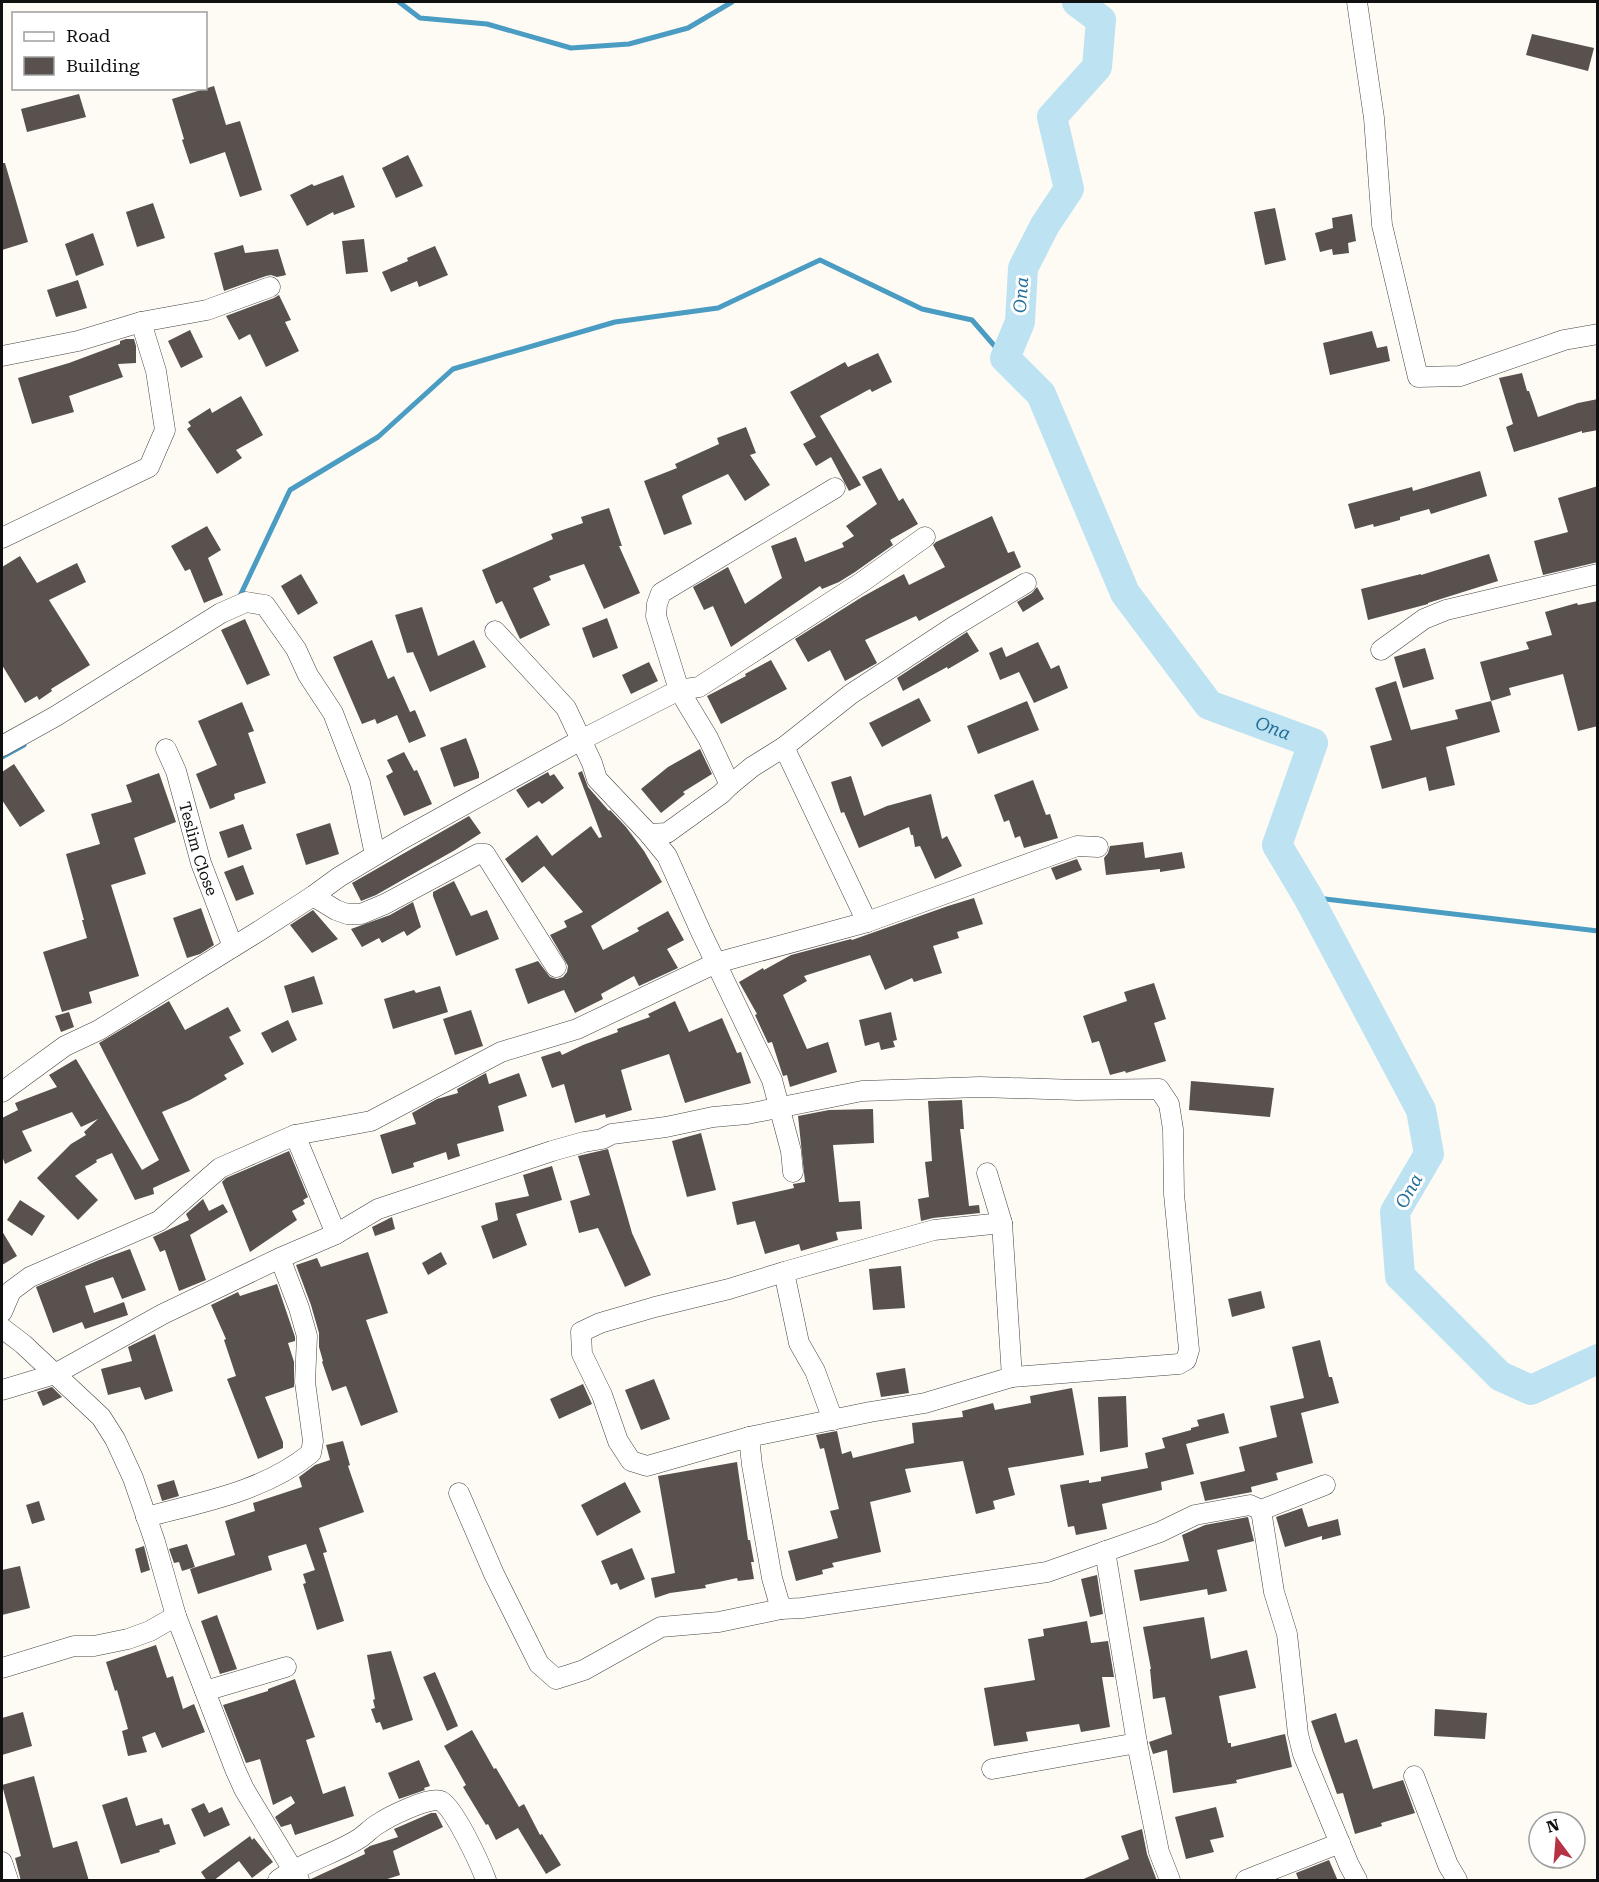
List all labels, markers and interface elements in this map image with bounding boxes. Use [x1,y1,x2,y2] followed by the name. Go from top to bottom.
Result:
[12,12,207,90] legend
[66,25,111,46] text: Road
[66,55,140,76] text: Building
[1009,276,1032,314] water label: Ona
[1253,712,1294,744] water label: Ona
[175,800,222,899] street label: Teslim Close
[1391,1170,1427,1212] water label: Ona
[1527,1810,1587,1870] north arrow
[1544,1815,1562,1837] text: N

